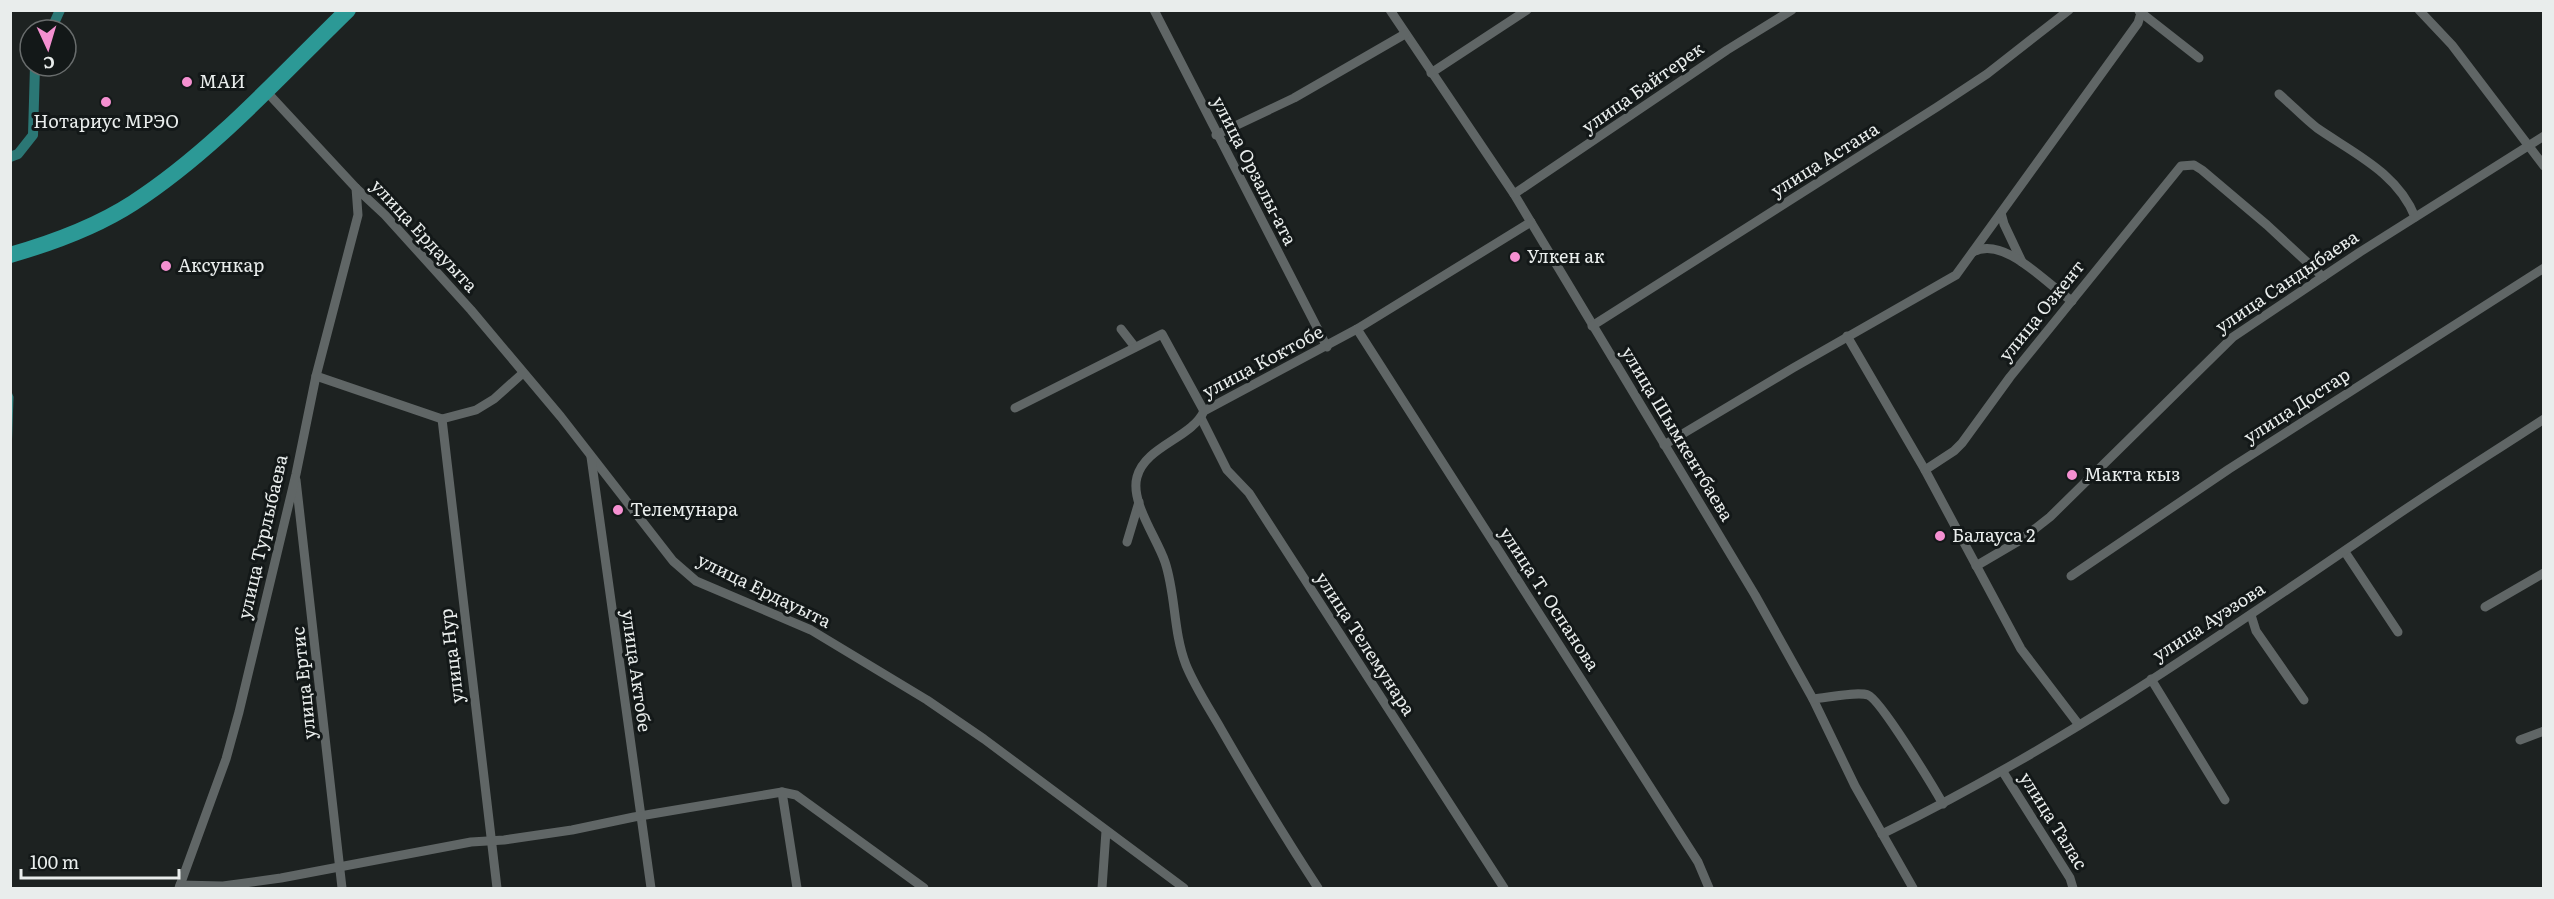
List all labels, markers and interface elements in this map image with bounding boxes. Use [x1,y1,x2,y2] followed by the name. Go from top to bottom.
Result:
[18,18,78,78] north arrow
[1576,34,1709,139] street label: улица Байтерек
[43,52,56,76] text: С
[199,67,245,94] place label: МАИ
[180,75,194,89] marker: МАИ
[1206,91,1305,250] street label: улица Орзалы-ата
[99,95,113,109] marker: Нотариус МРЭО
[33,107,179,134] place label: Нотариус МРЭО
[1765,115,1884,203] street label: улица Астана
[365,172,485,298] street label: улица Ердауыта
[2209,222,2364,339] street label: улица Сандыбаева
[1527,242,1605,269] place label: Улкен ак
[1508,250,1522,264] marker: Улкен ак
[178,251,264,278] place label: Аксункар
[1991,254,2090,367] street label: улица Озкент
[159,259,173,273] marker: Аксункар
[1197,317,1328,404] street label: улица Коктобе
[1615,341,1741,526] street label: улица Шымкентбаева
[2238,360,2355,449] street label: улица Достар
[229,451,294,622] street label: улица Турлыбаева
[2084,460,2180,487] place label: Макта кыз
[2065,468,2079,482] marker: Макта кыз
[630,495,738,522] place label: Телемунара
[611,503,625,517] marker: Телемунара
[1493,521,1607,676] street label: улица Т. Оспанова
[1952,521,2035,548] place label: Балауса 2
[1933,529,1947,543] marker: Балауса 2
[693,545,837,634] street label: улица Ердауыта
[1310,566,1423,721] street label: улица Телемунара
[2147,574,2270,667] street label: улица Ауэзова
[431,607,470,705] street label: улица Нур
[616,608,659,734] street label: улица Актобе
[283,625,322,741] street label: улица Ертис
[2014,766,2095,874] street label: улица Талас
[21,842,178,880] scale bar
[30,848,79,875] text: 100 m

